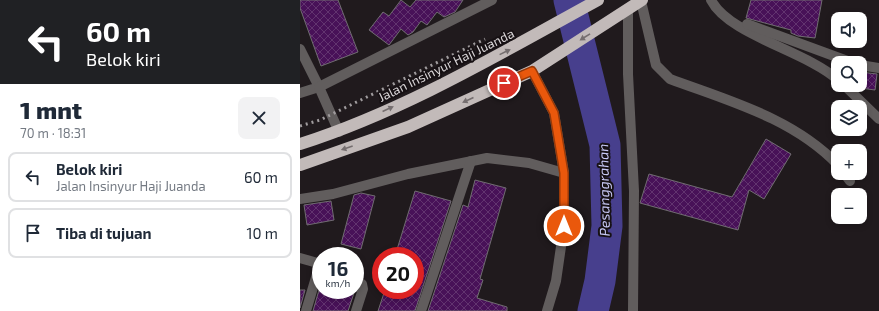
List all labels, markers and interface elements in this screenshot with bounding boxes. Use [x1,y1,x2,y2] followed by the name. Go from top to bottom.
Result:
[831,12,867,224] map controls
[831,12,867,48] button: sound
[86,14,151,48] text: 60 m
[20,16,72,68] icon: left
[375,25,517,105] street label: Jalan Insinyur Haji Juanda
[579,33,591,40] one-way arrow
[86,48,161,70] text: Belok kiri
[499,49,511,55] one-way arrow
[831,56,867,92] button: search
[487,66,521,100] pin
[493,72,515,94] icon: arrive
[20,95,82,124] text: 1 mnt
[238,97,280,139] button: close
[461,97,473,103] one-way arrow
[831,100,867,136] button: layers
[382,106,394,112] one-way arrow
[20,125,86,141] text: 70 m · 18:31
[594,144,613,237] water label: Pesanggrahan
[831,144,867,180] button: +
[341,145,353,151] one-way arrow
[56,160,122,178] text: Belok kiri
[22,166,44,188] icon: left
[244,168,278,186] text: 60 m
[56,178,206,194] text: Jalan Insinyur Haji Juanda
[831,188,867,224] button: −
[543,205,585,247] position arrow
[22,222,44,244] icon: arrive
[56,224,152,242] text: Tiba di tujuan
[246,224,278,242] text: 10 m
[372,247,424,299] speed limit sign: 20
[328,256,348,280] text: 16
[326,277,350,289] text: km/h

